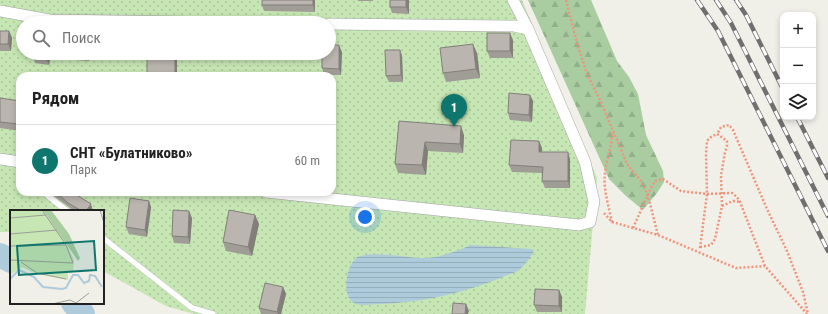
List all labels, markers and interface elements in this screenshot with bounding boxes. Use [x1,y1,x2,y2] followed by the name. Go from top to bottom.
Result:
[780,12,816,120] map controls
[780,12,816,48] button: +
[16,16,336,60] search box
[30,27,52,49] icon: search
[62,29,101,47] text: Поиск
[780,48,816,84] button: −
[780,84,816,120] button: layers
[32,88,79,108] text: Рядом
[441,94,467,127] pin: 1
[70,144,193,162] text: СНТ «Булатниково»
[42,153,48,168] text: 1
[294,153,320,168] text: 60 m
[70,162,97,177] text: Парк
[355,207,375,227] your location
[10,210,104,304] inset map

